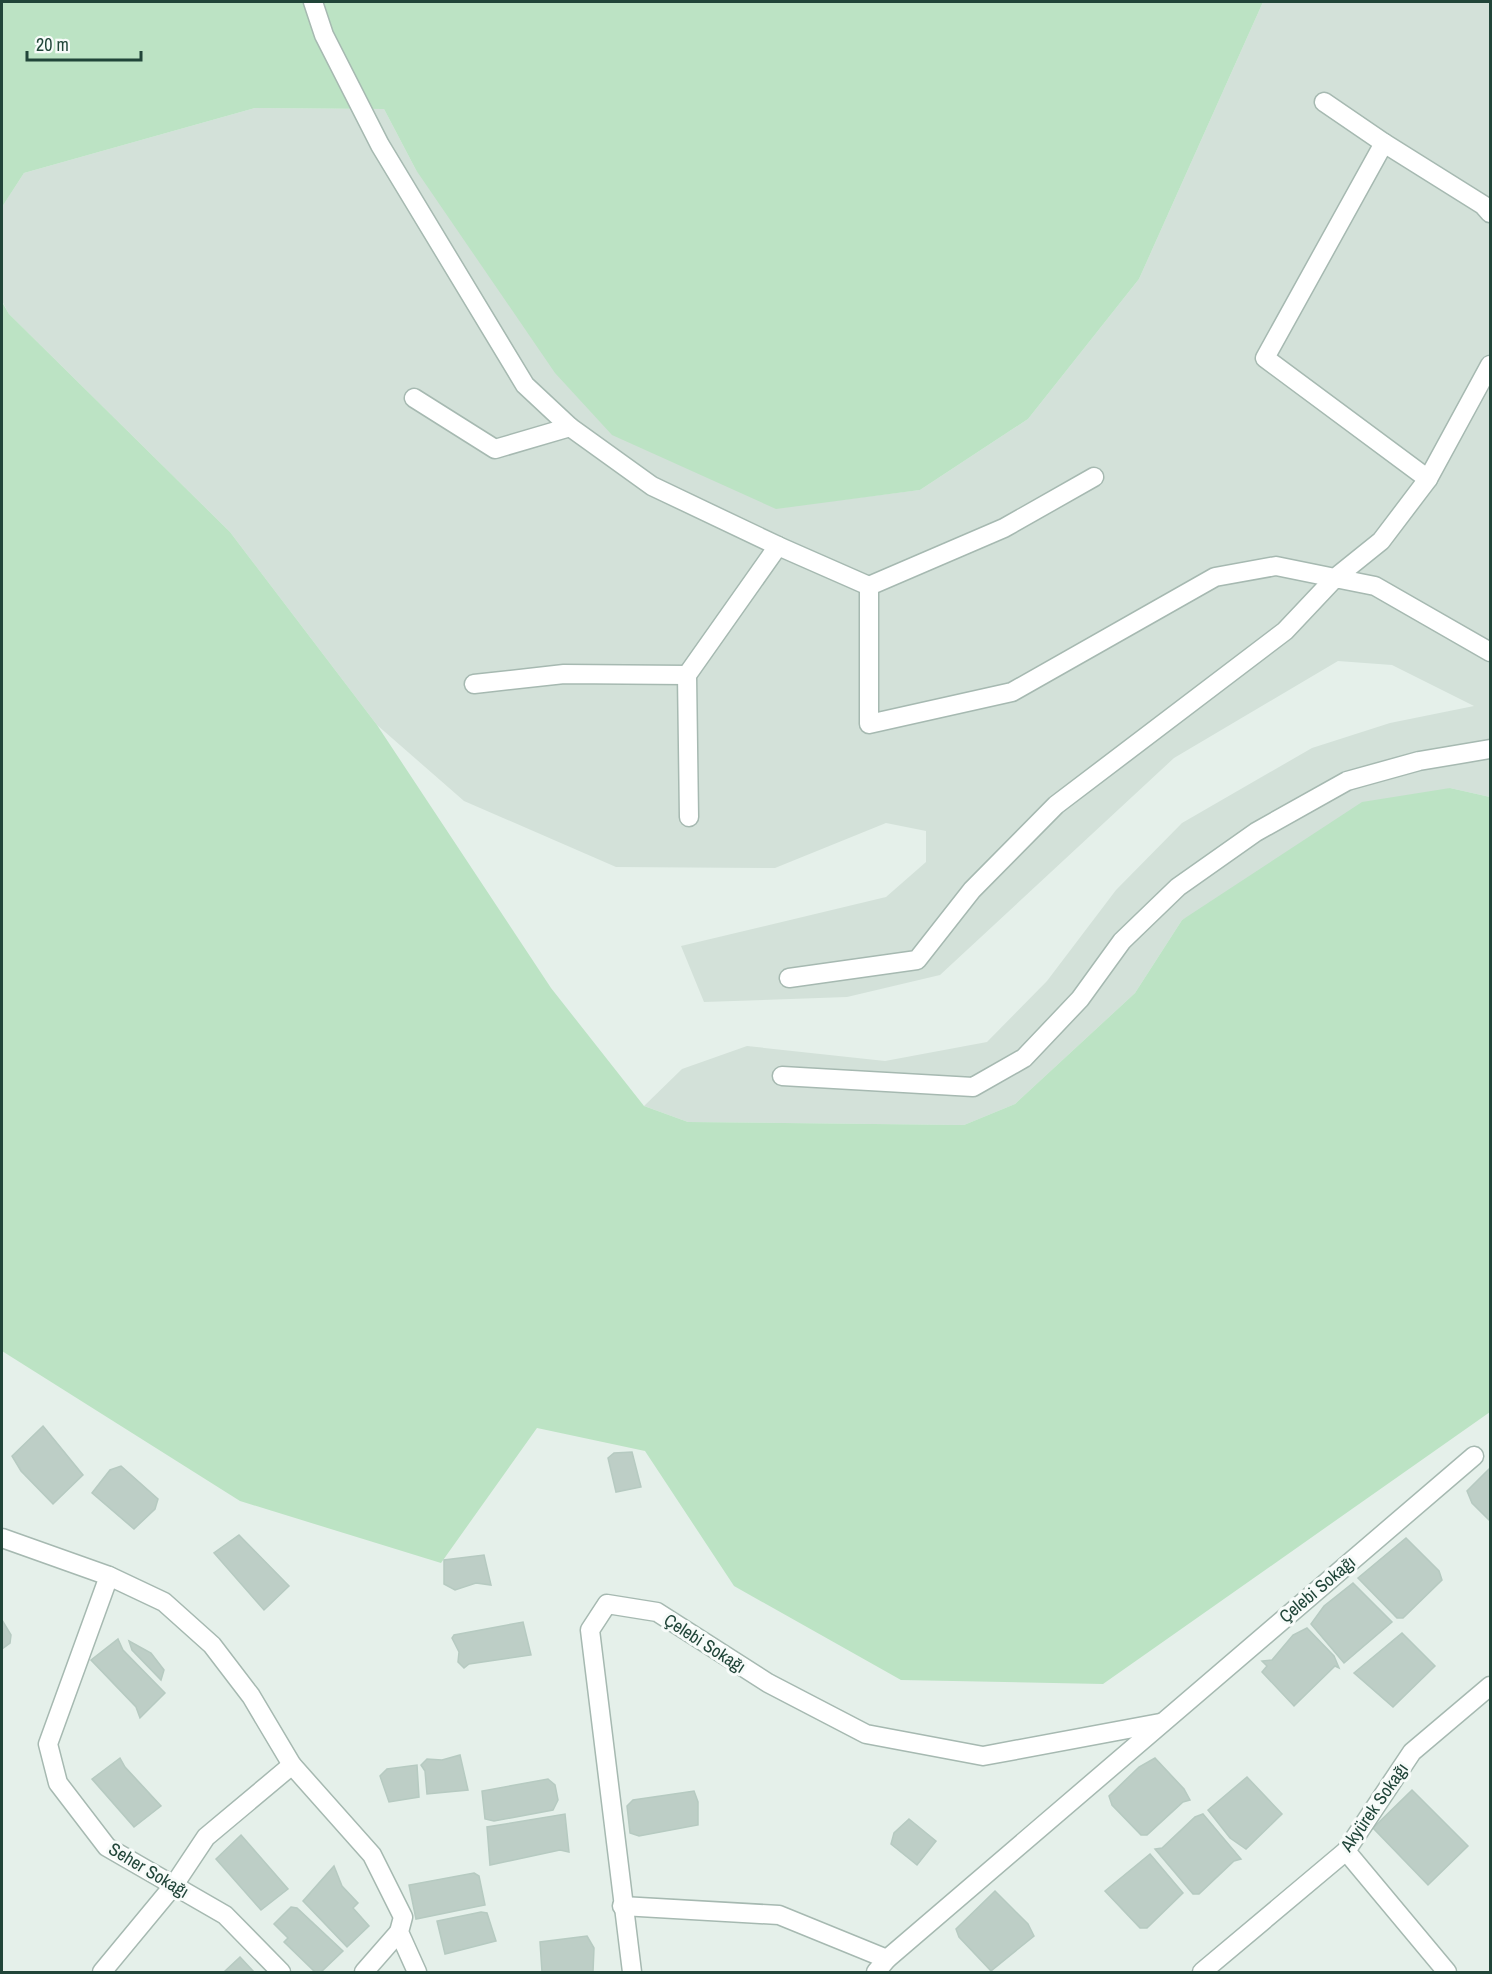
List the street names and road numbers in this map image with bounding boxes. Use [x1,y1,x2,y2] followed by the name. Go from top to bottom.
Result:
[1273,1550,1361,1628] street label: Çelebi Sokağı
[659,1607,751,1679] street label: Çelebi Sokağı
[1334,1757,1414,1857] street label: Akyürek Sokağı
[104,1836,194,1904] street label: Seher Sokağı

